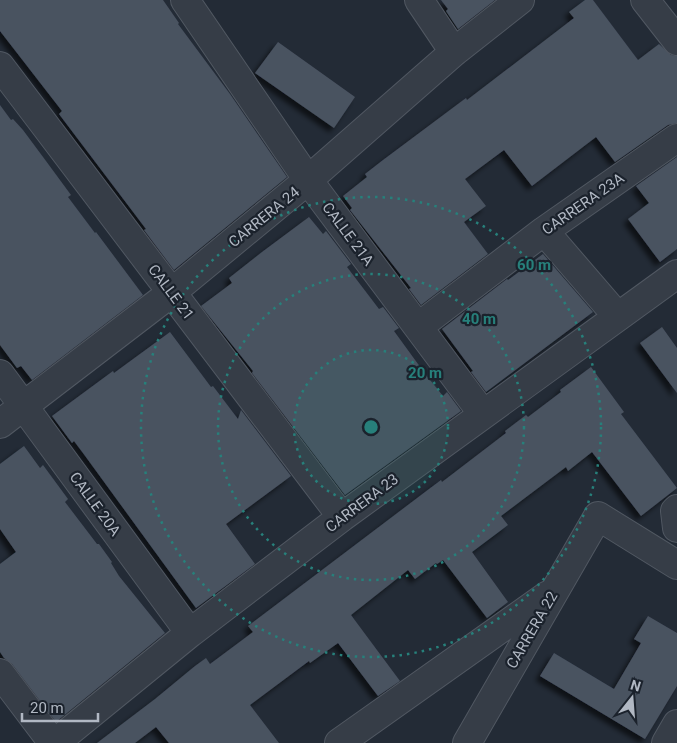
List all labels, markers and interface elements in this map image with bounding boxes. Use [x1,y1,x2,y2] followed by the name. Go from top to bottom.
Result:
[539,169,628,239] street label: CARRERA 23A
[225,183,304,251] street label: CARRERA 24
[318,199,378,269] street label: CALLE 21A
[517,256,551,274] text: 60 m
[144,261,198,323] street label: CALLE 21
[462,310,496,328] text: 40 m
[408,364,442,382] text: 20 m
[362,418,380,436] centre of rings
[66,469,124,540] street label: CALLE 20A
[322,470,402,536] street label: CARRERA 23
[503,588,561,672] street label: CARRERA 22
[607,673,657,723] north arrow
[629,676,643,695] text: N
[22,690,99,722] scale bar
[30,699,64,717] text: 20 m

